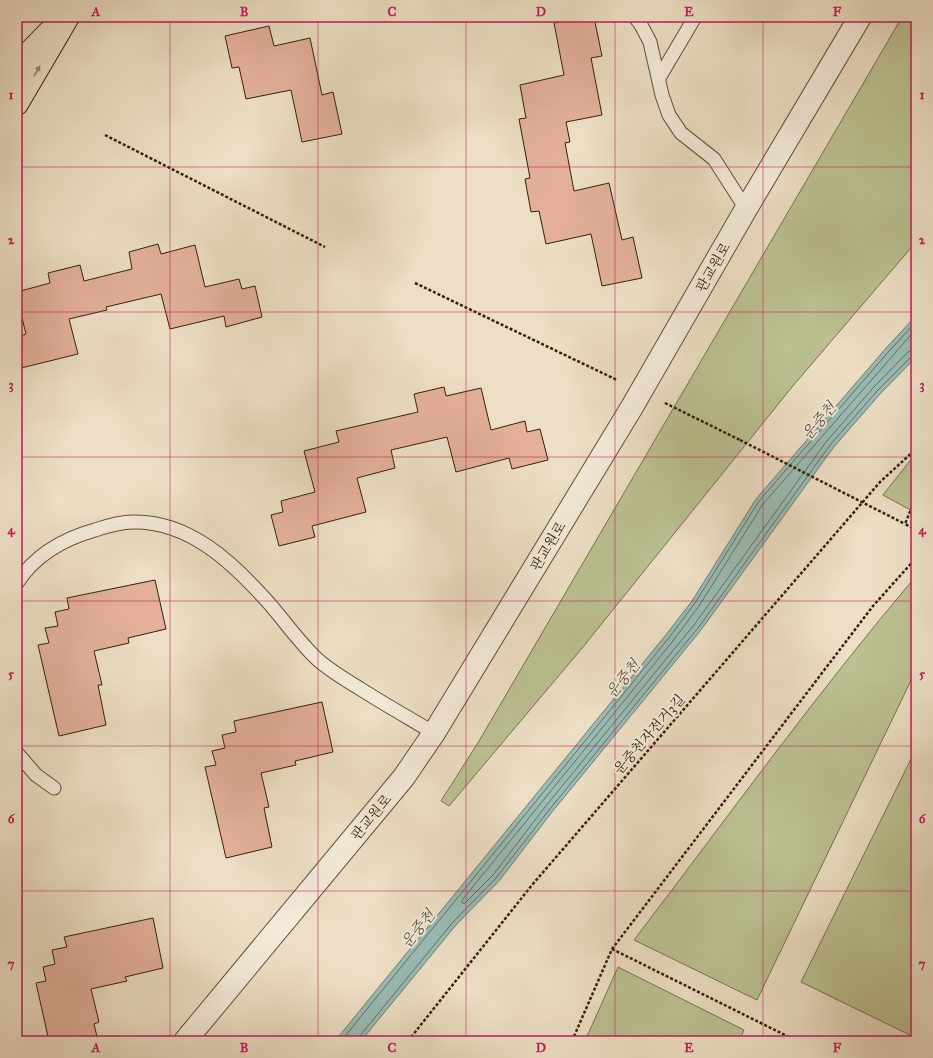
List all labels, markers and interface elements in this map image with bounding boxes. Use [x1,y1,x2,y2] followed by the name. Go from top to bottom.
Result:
[91,4,101,20] text: A
[240,4,249,20] text: B
[388,4,397,20] text: C
[536,4,546,20] text: D
[684,4,694,20] text: E
[833,4,842,20] text: F
[33,65,40,76] one-way arrow
[8,87,14,103] text: 1
[919,87,925,103] text: 1
[8,232,15,248] text: 2
[919,232,926,248] text: 2
[693,239,735,295] street label: 판교원로
[8,377,14,393] text: 3
[919,377,925,393] text: 3
[798,397,841,443] water label: 운중천
[527,518,570,574] street label: 판교원로
[7,522,15,538] text: 4
[918,522,926,538] text: 4
[602,655,645,702] water label: 운중천
[8,666,15,682] text: 5
[919,666,926,682] text: 5
[610,691,689,778] street label: 운중천자전거3길
[347,791,396,844] street label: 판교원로
[8,811,16,827] text: 6
[919,811,927,827] text: 6
[397,905,440,952] water label: 운중천
[8,956,15,972] text: 7
[919,956,926,972] text: 7
[91,1040,101,1056] text: A
[240,1040,249,1056] text: B
[388,1040,397,1056] text: C
[536,1040,546,1056] text: D
[684,1040,694,1056] text: E
[833,1040,842,1056] text: F

